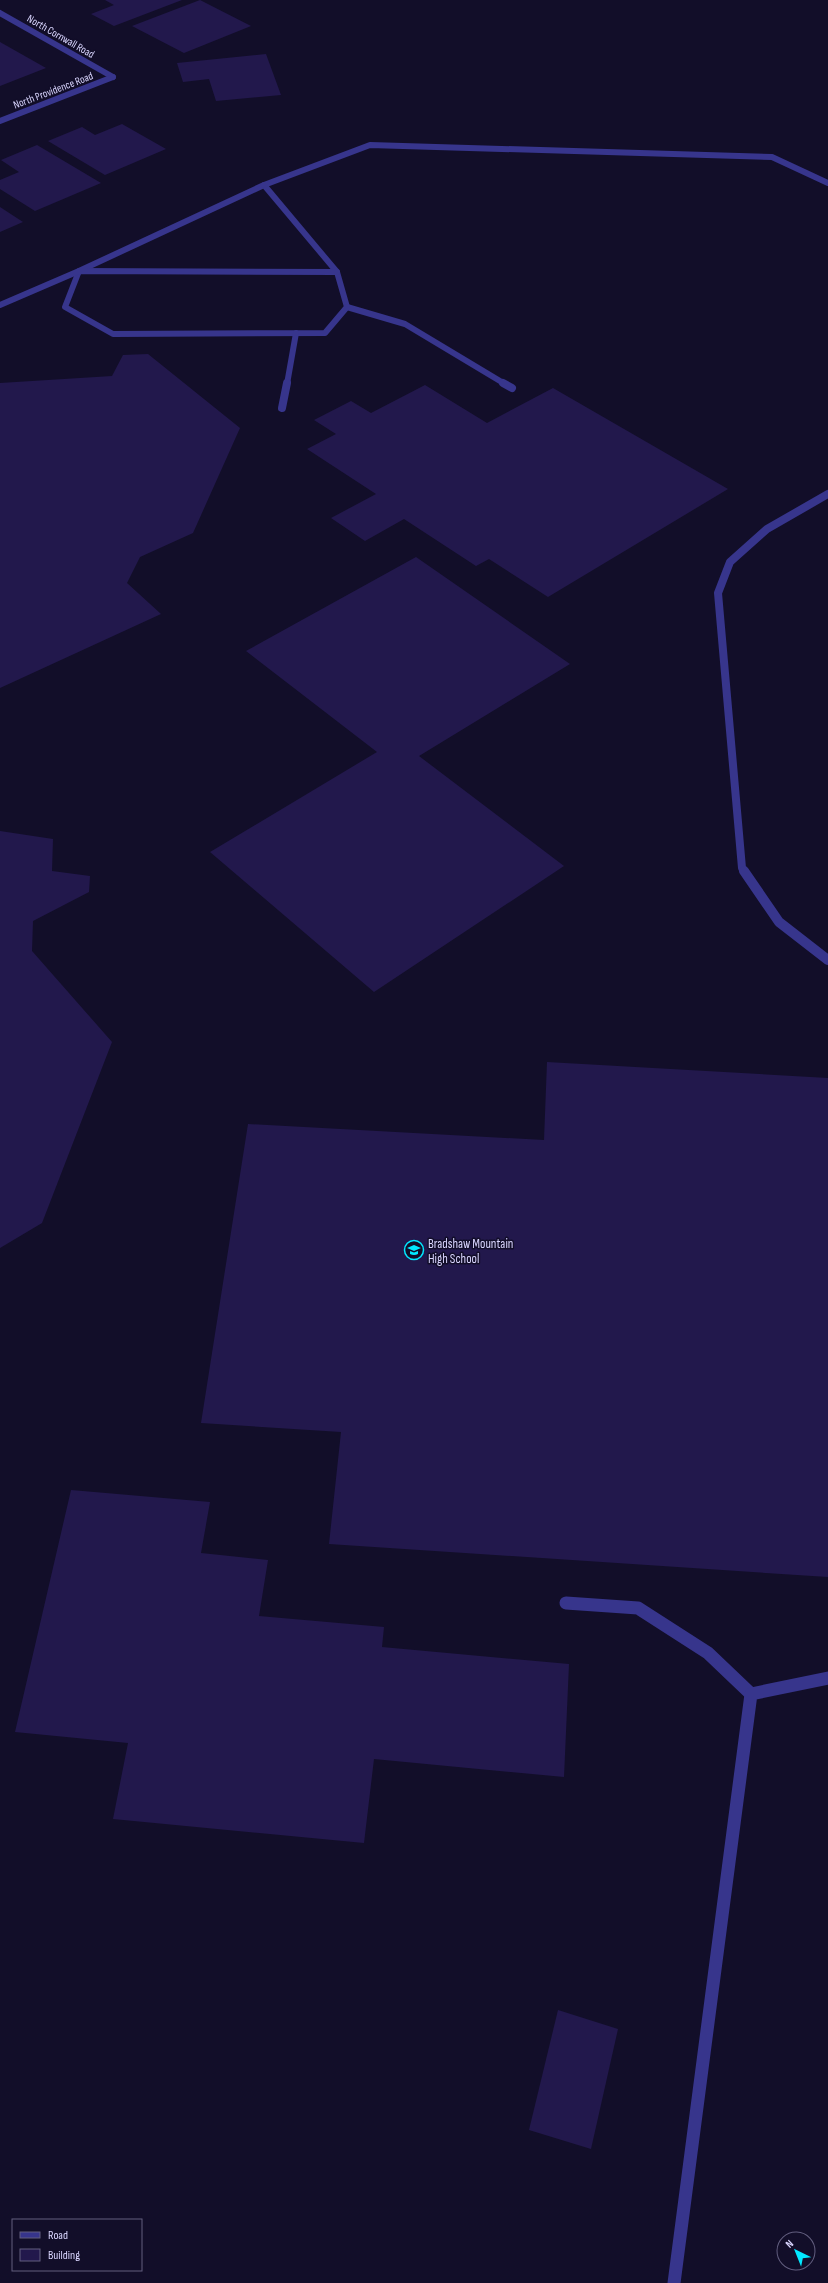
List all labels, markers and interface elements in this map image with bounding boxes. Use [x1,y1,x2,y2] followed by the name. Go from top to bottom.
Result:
[25,12,97,61] street label: North Cornwall Road
[12,69,95,112] street label: North Providence Road
[428,1236,513,1267] place label: Bradshaw Mountain High School
[403,1239,425,1261] school or university icon: Bradshaw Mountain High School
[12,2219,142,2271] legend
[48,2228,68,2243] text: Road
[776,2231,816,2271] north arrow
[783,2237,796,2251] text: N
[48,2248,80,2263] text: Building

